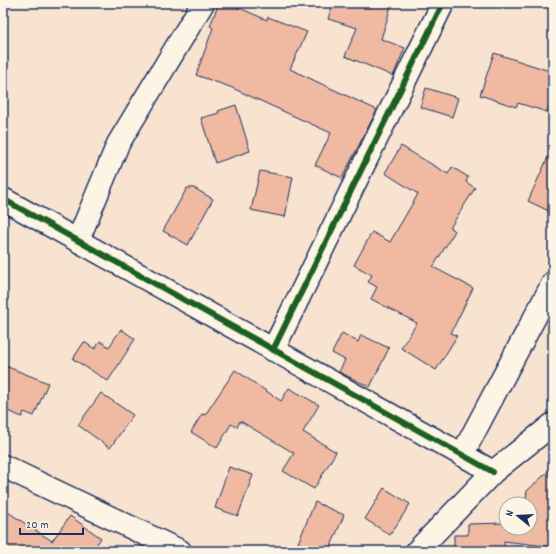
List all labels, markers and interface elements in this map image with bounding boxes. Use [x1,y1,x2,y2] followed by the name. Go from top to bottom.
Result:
[498,496,538,536] north arrow
[502,508,519,519] text: N
[20,510,83,536] scale bar
[26,517,49,534] text: 20 m

